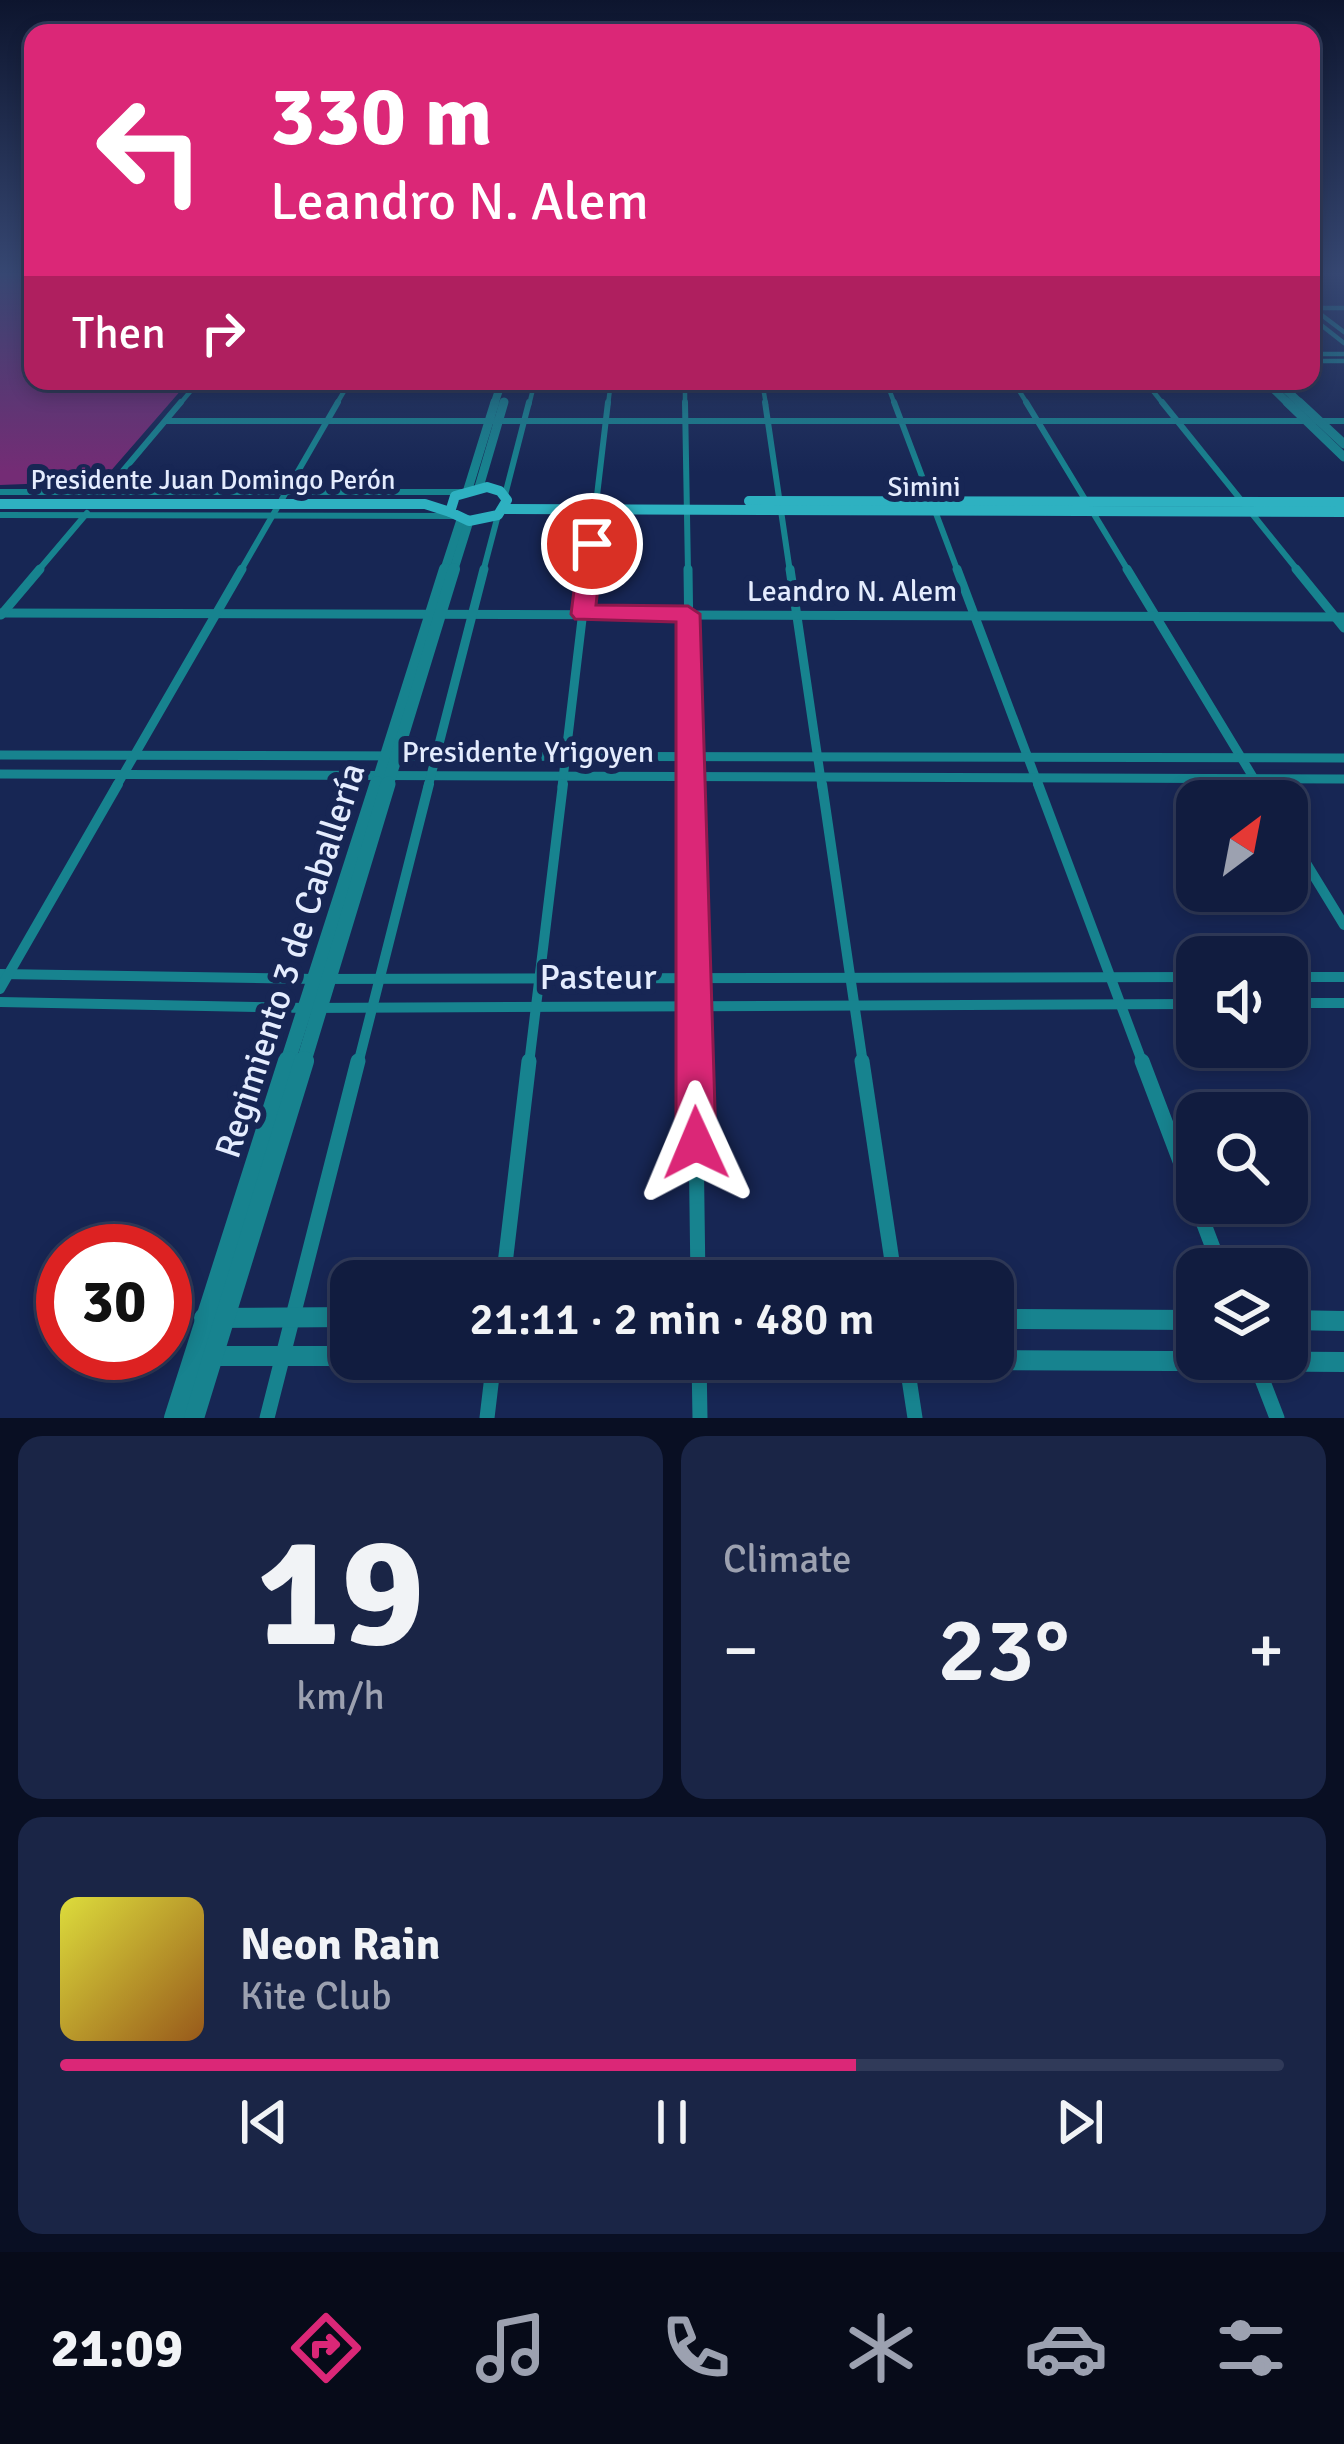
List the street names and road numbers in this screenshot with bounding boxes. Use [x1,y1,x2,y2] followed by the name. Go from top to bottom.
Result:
[30,464,396,497] street label: Presidente Juan Domingo Perón
[887,471,961,504] street label: Simini
[747,573,957,610] street label: Leandro N. Alem
[402,734,654,771] street label: Presidente Yrigoyen
[205,757,376,1164] street label: Regimiento 3 de Caballería
[540,955,657,1000] street label: Pasteur

